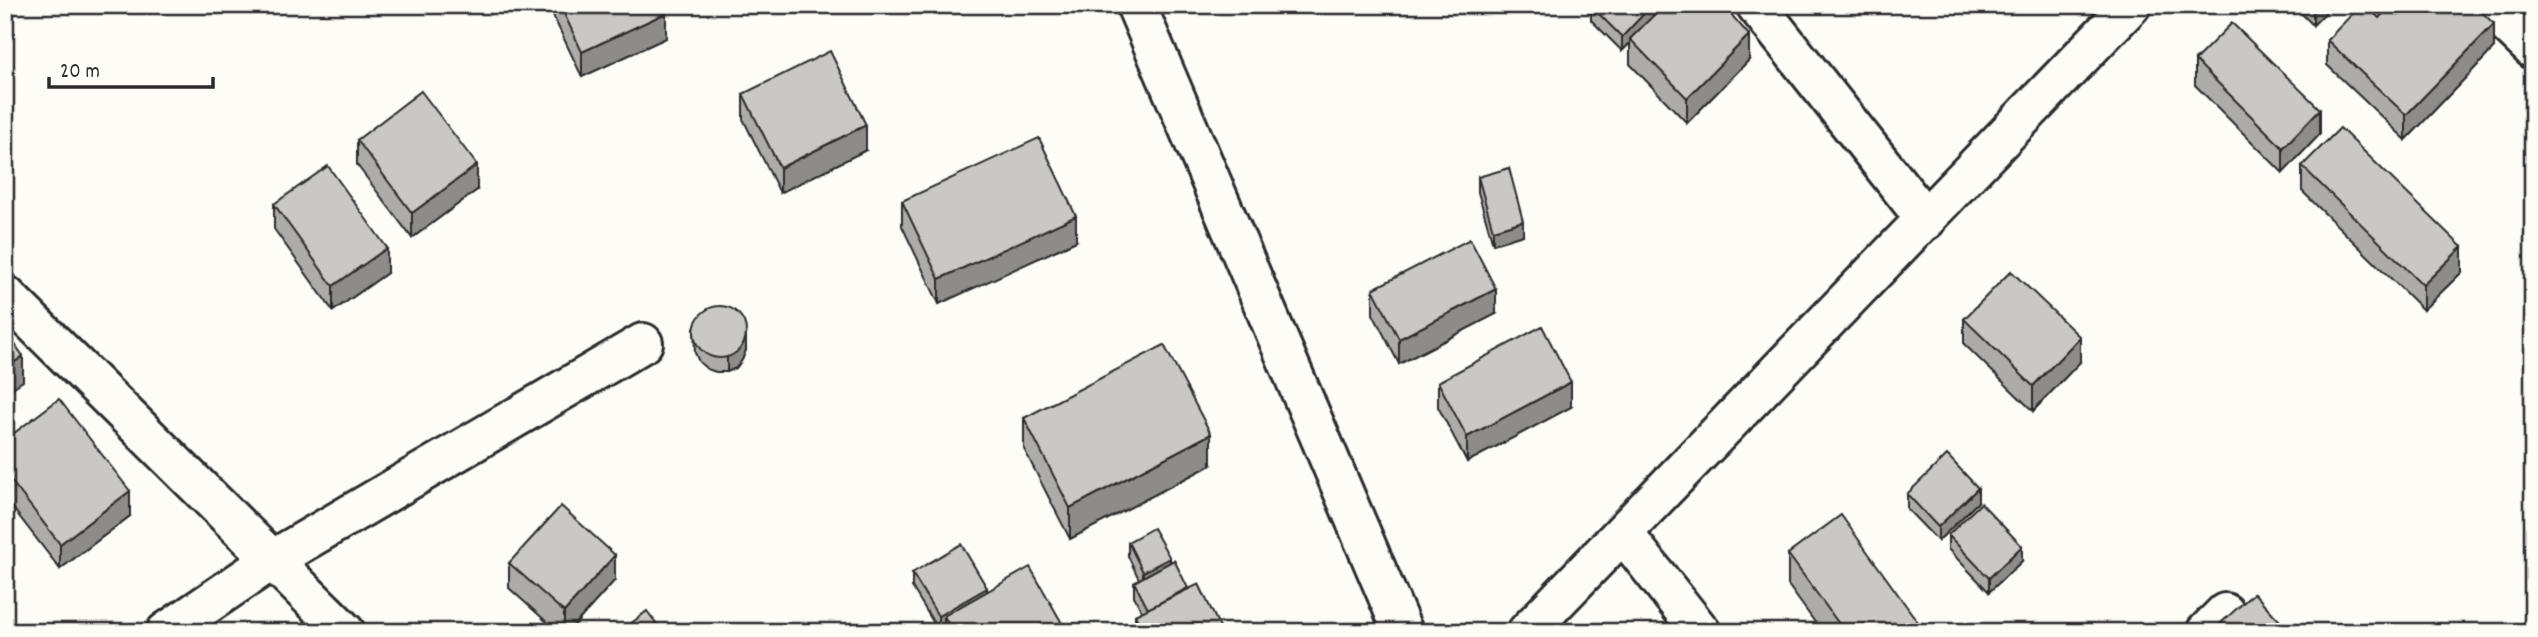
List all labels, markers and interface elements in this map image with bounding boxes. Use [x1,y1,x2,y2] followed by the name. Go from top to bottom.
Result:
[49,46,214,90] scale bar
[60,58,100,88] text: 20 m

